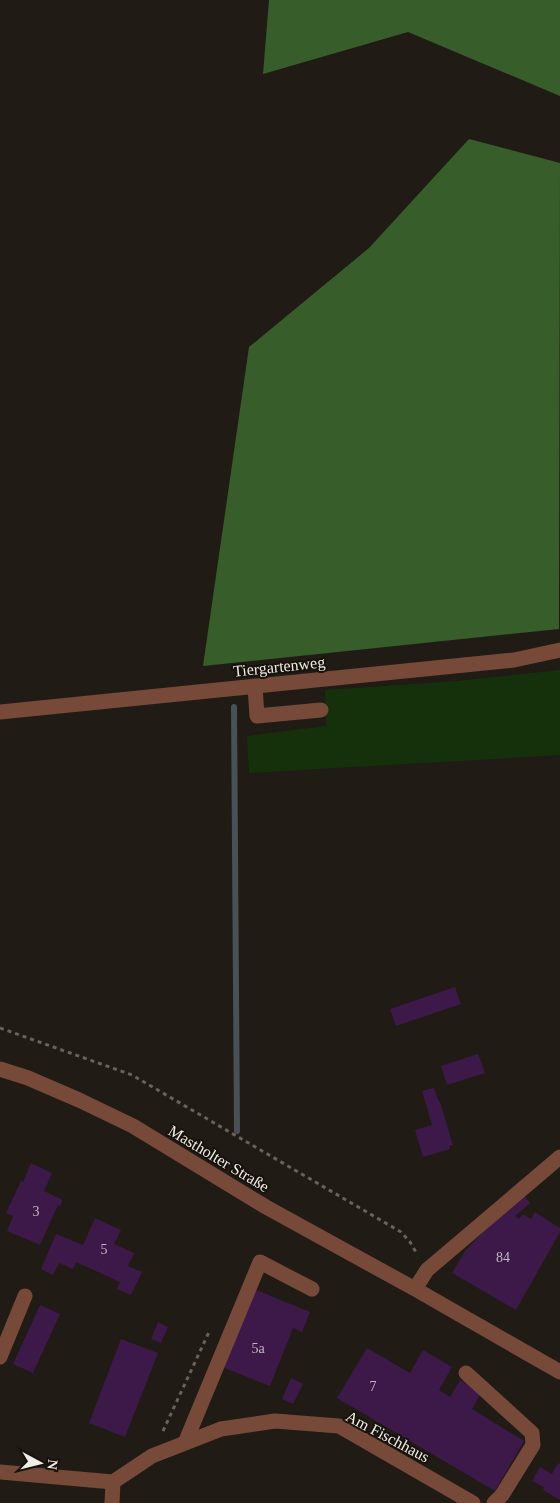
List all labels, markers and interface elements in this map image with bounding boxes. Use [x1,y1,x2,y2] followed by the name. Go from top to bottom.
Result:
[232,653,326,681] street label: Tiergartenweg
[165,1122,272,1195] street label: Mastholter Straße
[33,1204,40,1219] house number: 3
[101,1242,108,1257] house number: 5
[496,1250,510,1265] house number: 84
[251,1341,265,1356] house number: 5a
[370,1379,377,1394] house number: 7
[343,1407,432,1466] street label: Am Fischhaus
[15,1438,65,1488] north arrow
[44,1459,60,1470] text: N

